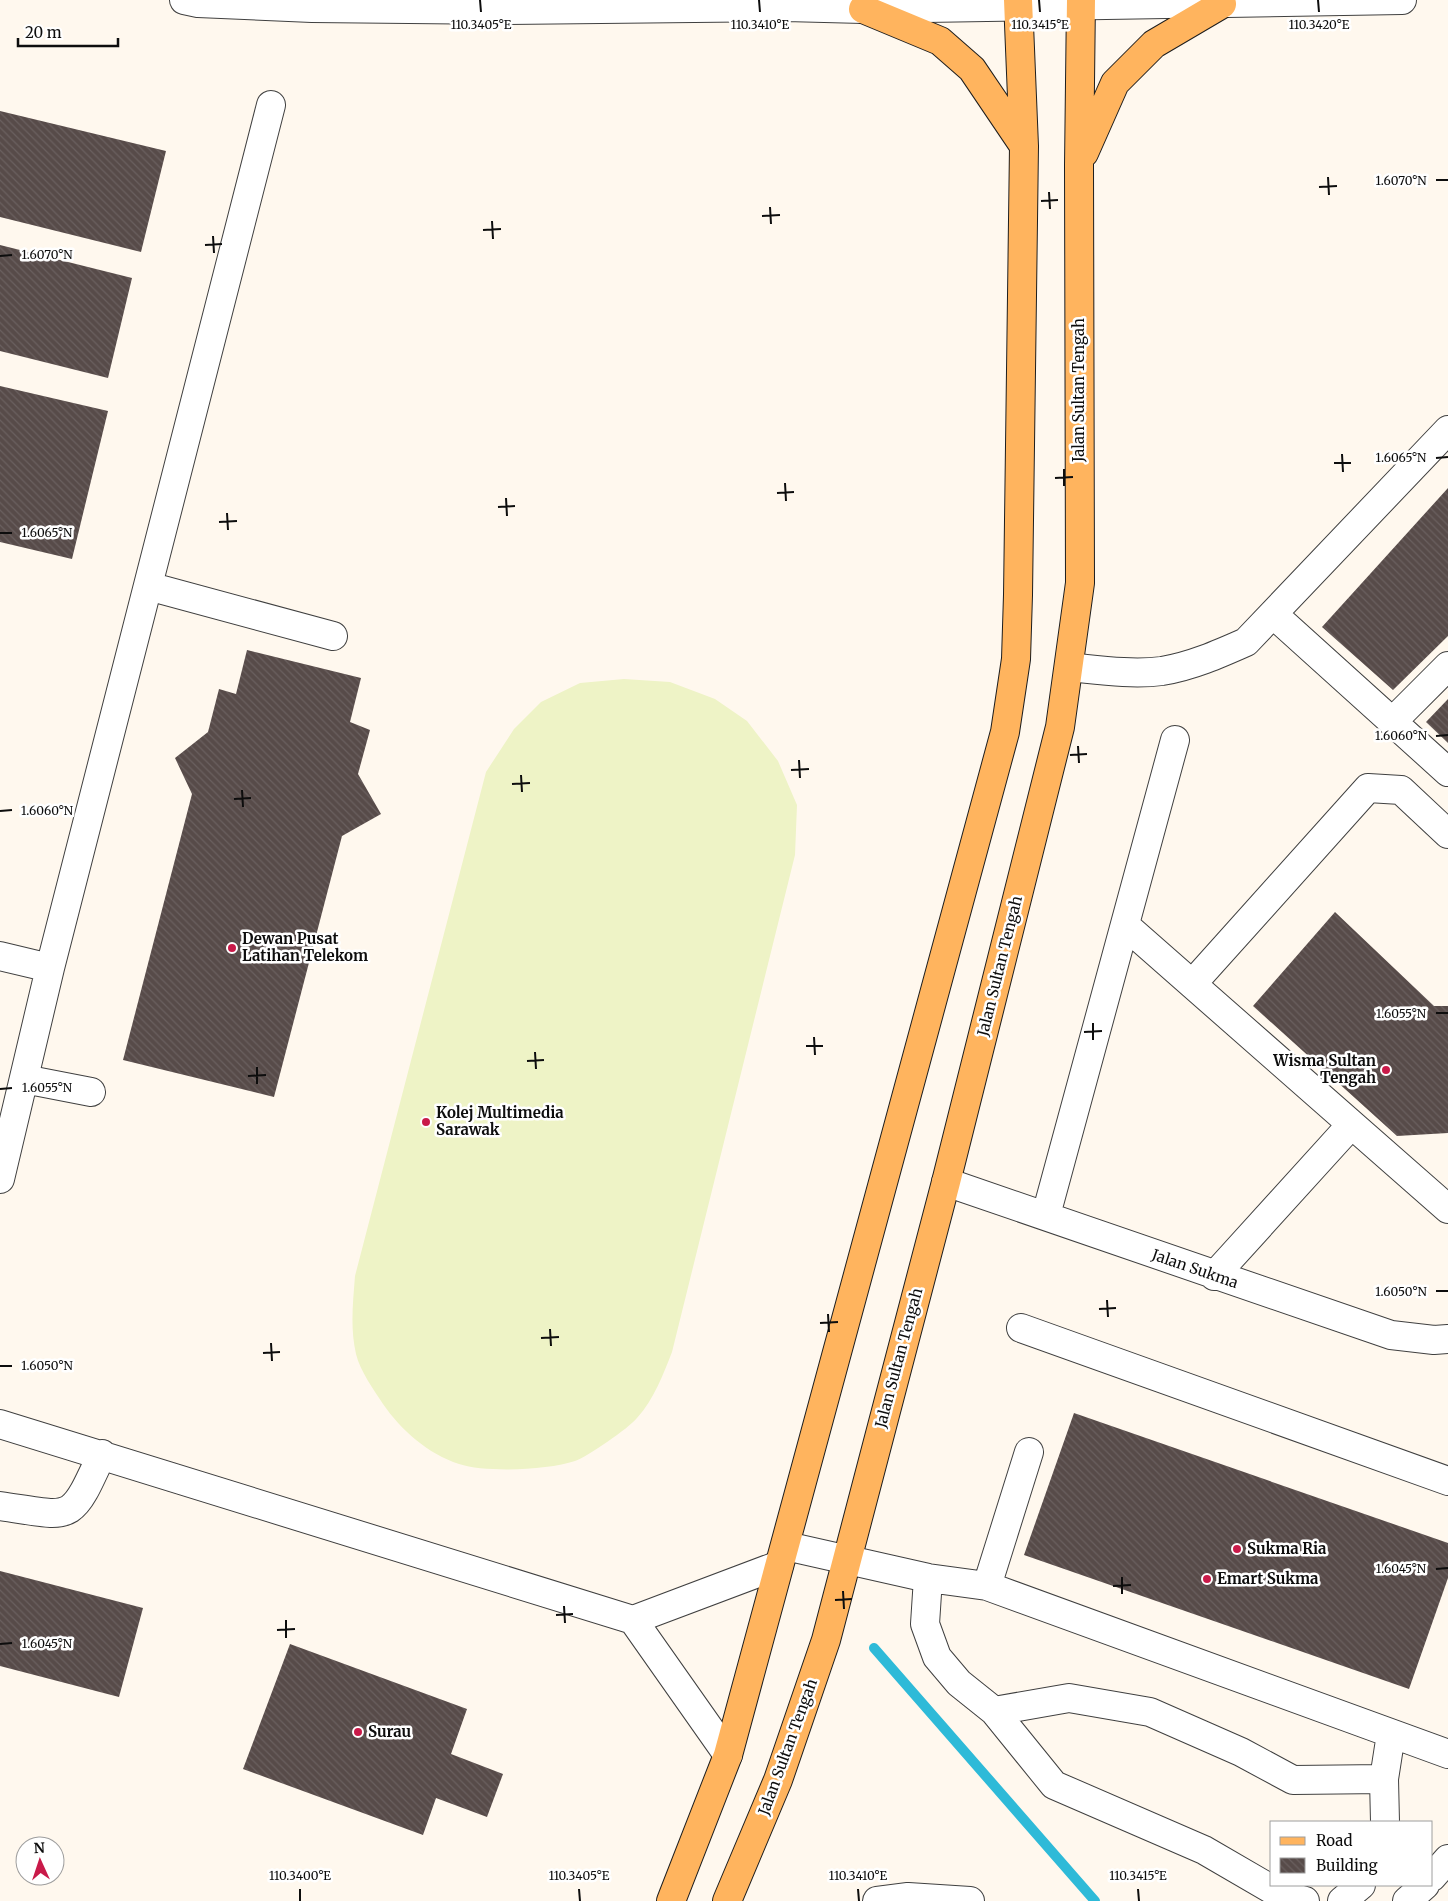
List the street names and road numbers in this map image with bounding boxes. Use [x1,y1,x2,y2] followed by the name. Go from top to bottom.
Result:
[1069,318,1088,463] street label: Jalan Sultan Tengah
[973,894,1026,1039] street label: Jalan Sultan Tengah
[1149,1245,1241,1292] street label: Jalan Sukma
[870,1286,926,1431] street label: Jalan Sultan Tengah
[754,1676,821,1819] street label: Jalan Sultan Tengah

